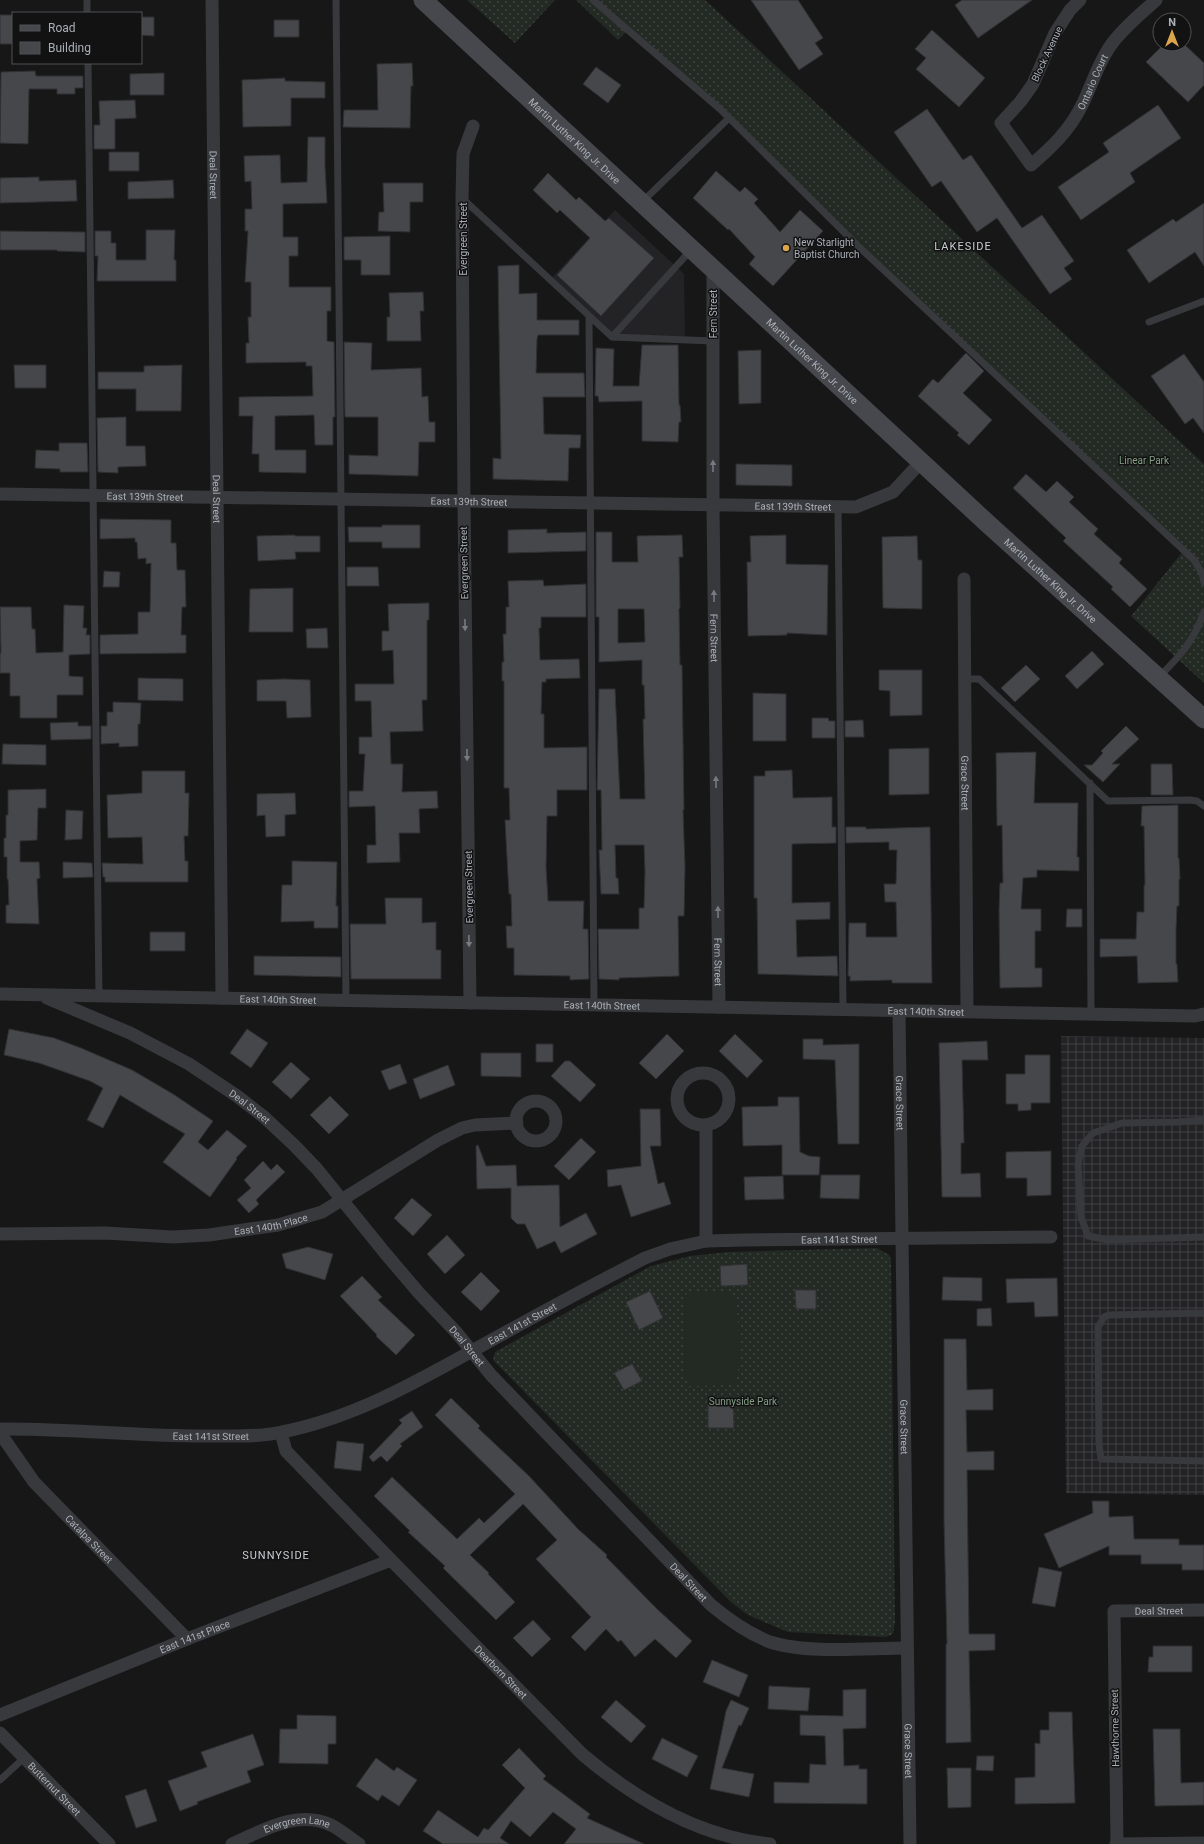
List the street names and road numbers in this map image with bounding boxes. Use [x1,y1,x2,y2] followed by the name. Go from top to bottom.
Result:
[1029,25,1065,83] street label: Block Avenue
[1075,52,1110,112] street label: Ontario Court
[527,96,623,186] street label: Martin Luther King Jr. Drive
[208,151,219,199] street label: Deal Street
[458,203,469,275] street label: Evergreen Street
[708,290,719,338] street label: Fern Street
[764,316,860,406] street label: Martin Luther King Jr. Drive
[211,475,223,523] street label: Deal Street
[107,490,183,502] street label: East 139th Street
[431,495,507,507] street label: East 139th Street
[755,500,831,512] street label: East 139th Street
[458,526,470,600] street label: Evergreen Street
[1002,536,1099,625] street label: Martin Luther King Jr. Drive
[709,614,720,662] street label: Fern Street
[960,755,971,810] street label: Grace Street
[463,850,475,924] street label: Evergreen Street
[713,938,724,986] street label: Fern Street
[240,993,316,1005] street label: East 140th Street
[563,999,640,1011] street label: East 140th Street
[887,1005,964,1017] street label: East 140th Street
[894,1075,906,1131] street label: Grace Street
[228,1087,273,1126] street label: Deal Street
[233,1211,309,1237] street label: East 140th Place
[801,1233,877,1245] street label: East 141st Street
[486,1300,558,1347] street label: East 141st Street
[448,1323,487,1368] street label: Deal Street
[899,1399,910,1454] street label: Grace Street
[173,1430,249,1442] street label: East 141st Street
[63,1512,115,1565] street label: Catalpa Street
[668,1561,710,1603] street label: Deal Street
[1135,1605,1183,1616] street label: Deal Street
[158,1617,231,1655] street label: East 141st Place
[473,1643,530,1701] street label: Dearborn Street
[1109,1689,1121,1767] street label: Hawthorne Street
[903,1723,915,1778] street label: Grace Street
[26,1760,83,1818] street label: Butternut Street
[262,1814,332,1835] street label: Evergreen Lane

